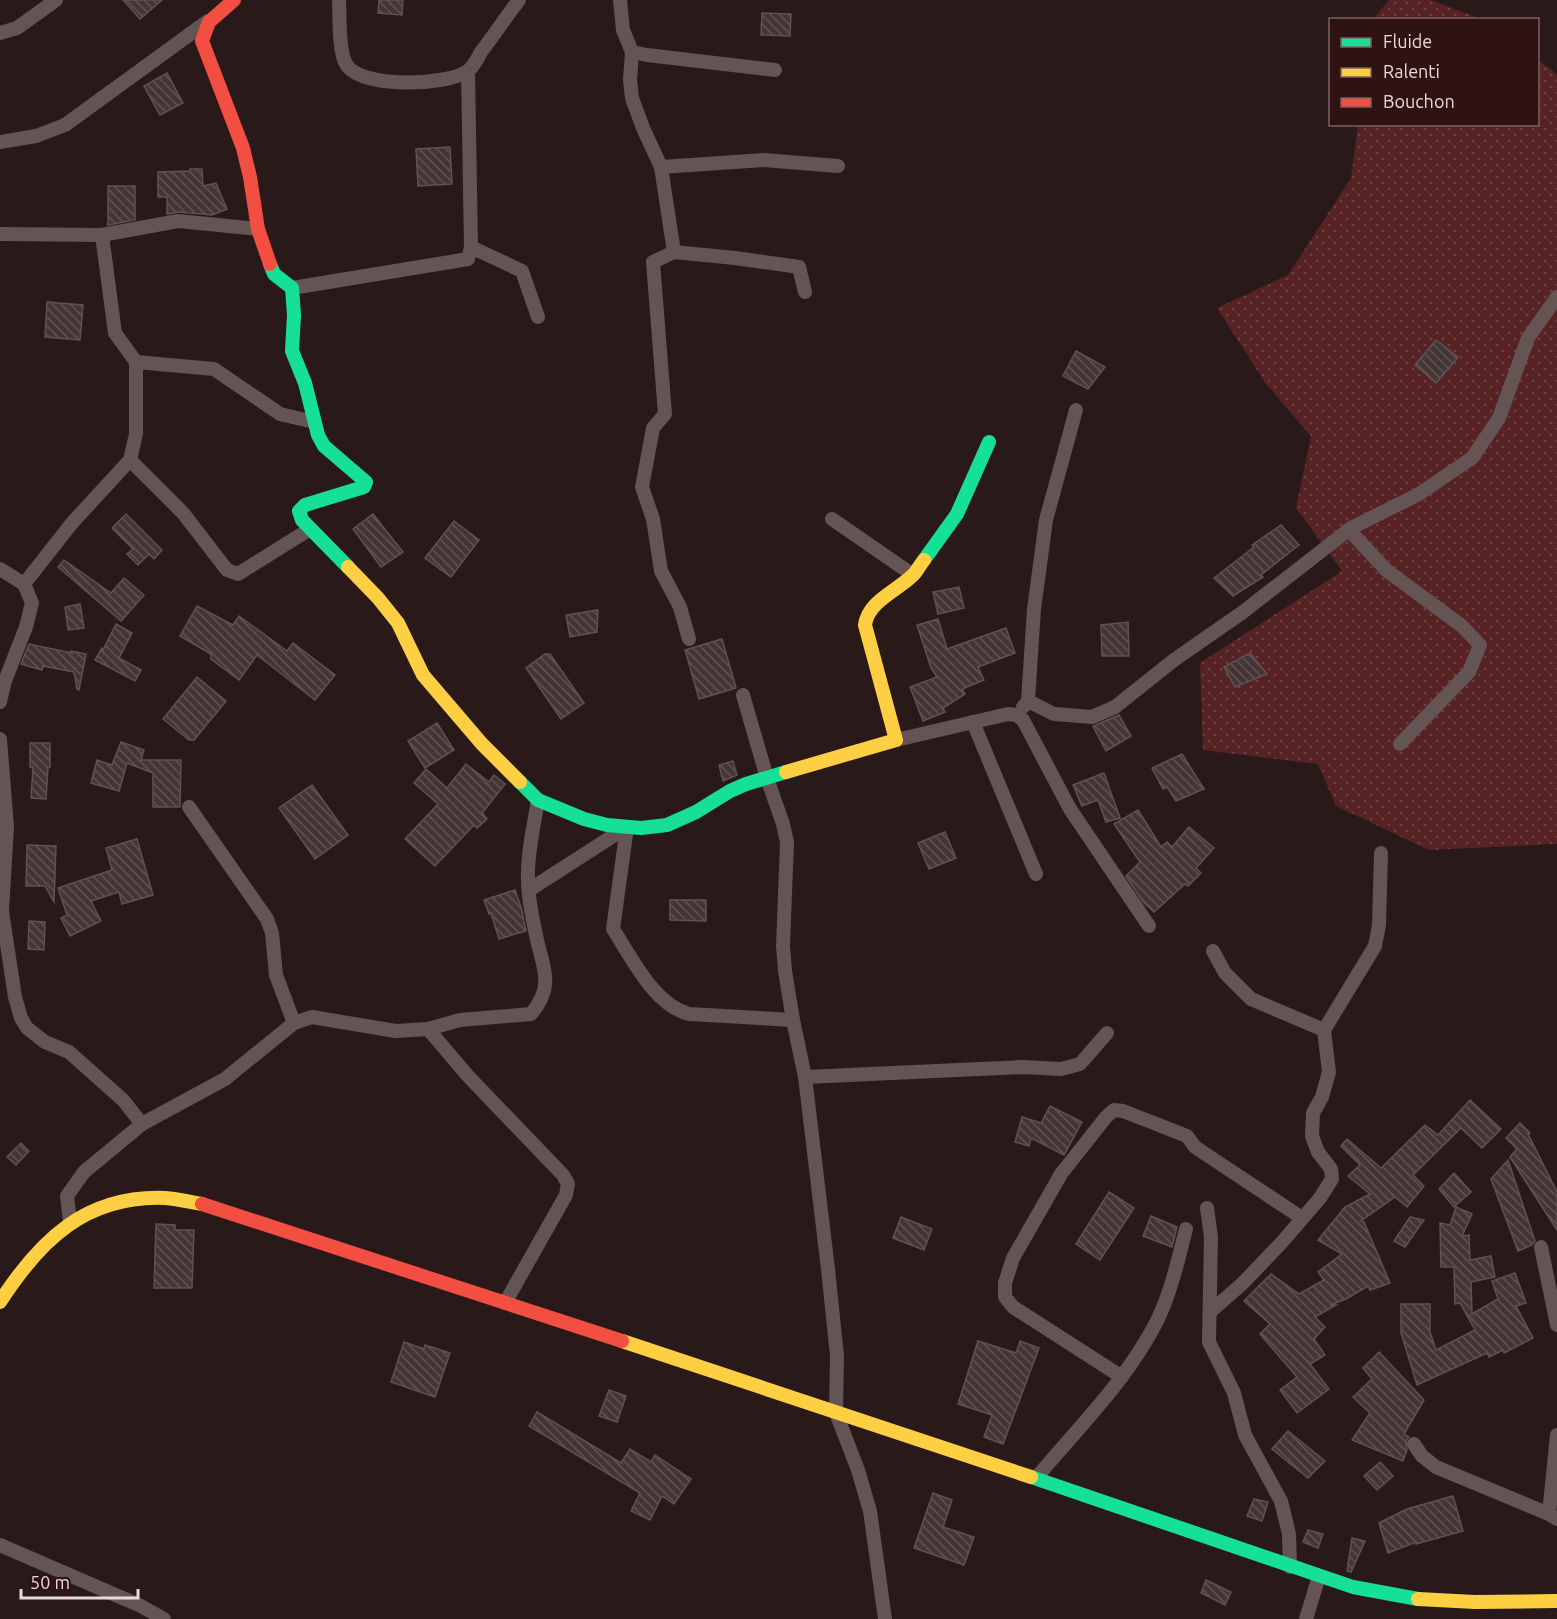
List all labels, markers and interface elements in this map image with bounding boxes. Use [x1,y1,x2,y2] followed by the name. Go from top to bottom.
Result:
[1329,18,1539,126] legend
[1383,31,1432,51] text: Fluide
[1383,61,1440,81] text: Ralenti
[1383,91,1455,111] text: Bouchon
[21,1562,138,1600] scale bar
[30,1572,70,1592] text: 50 m

